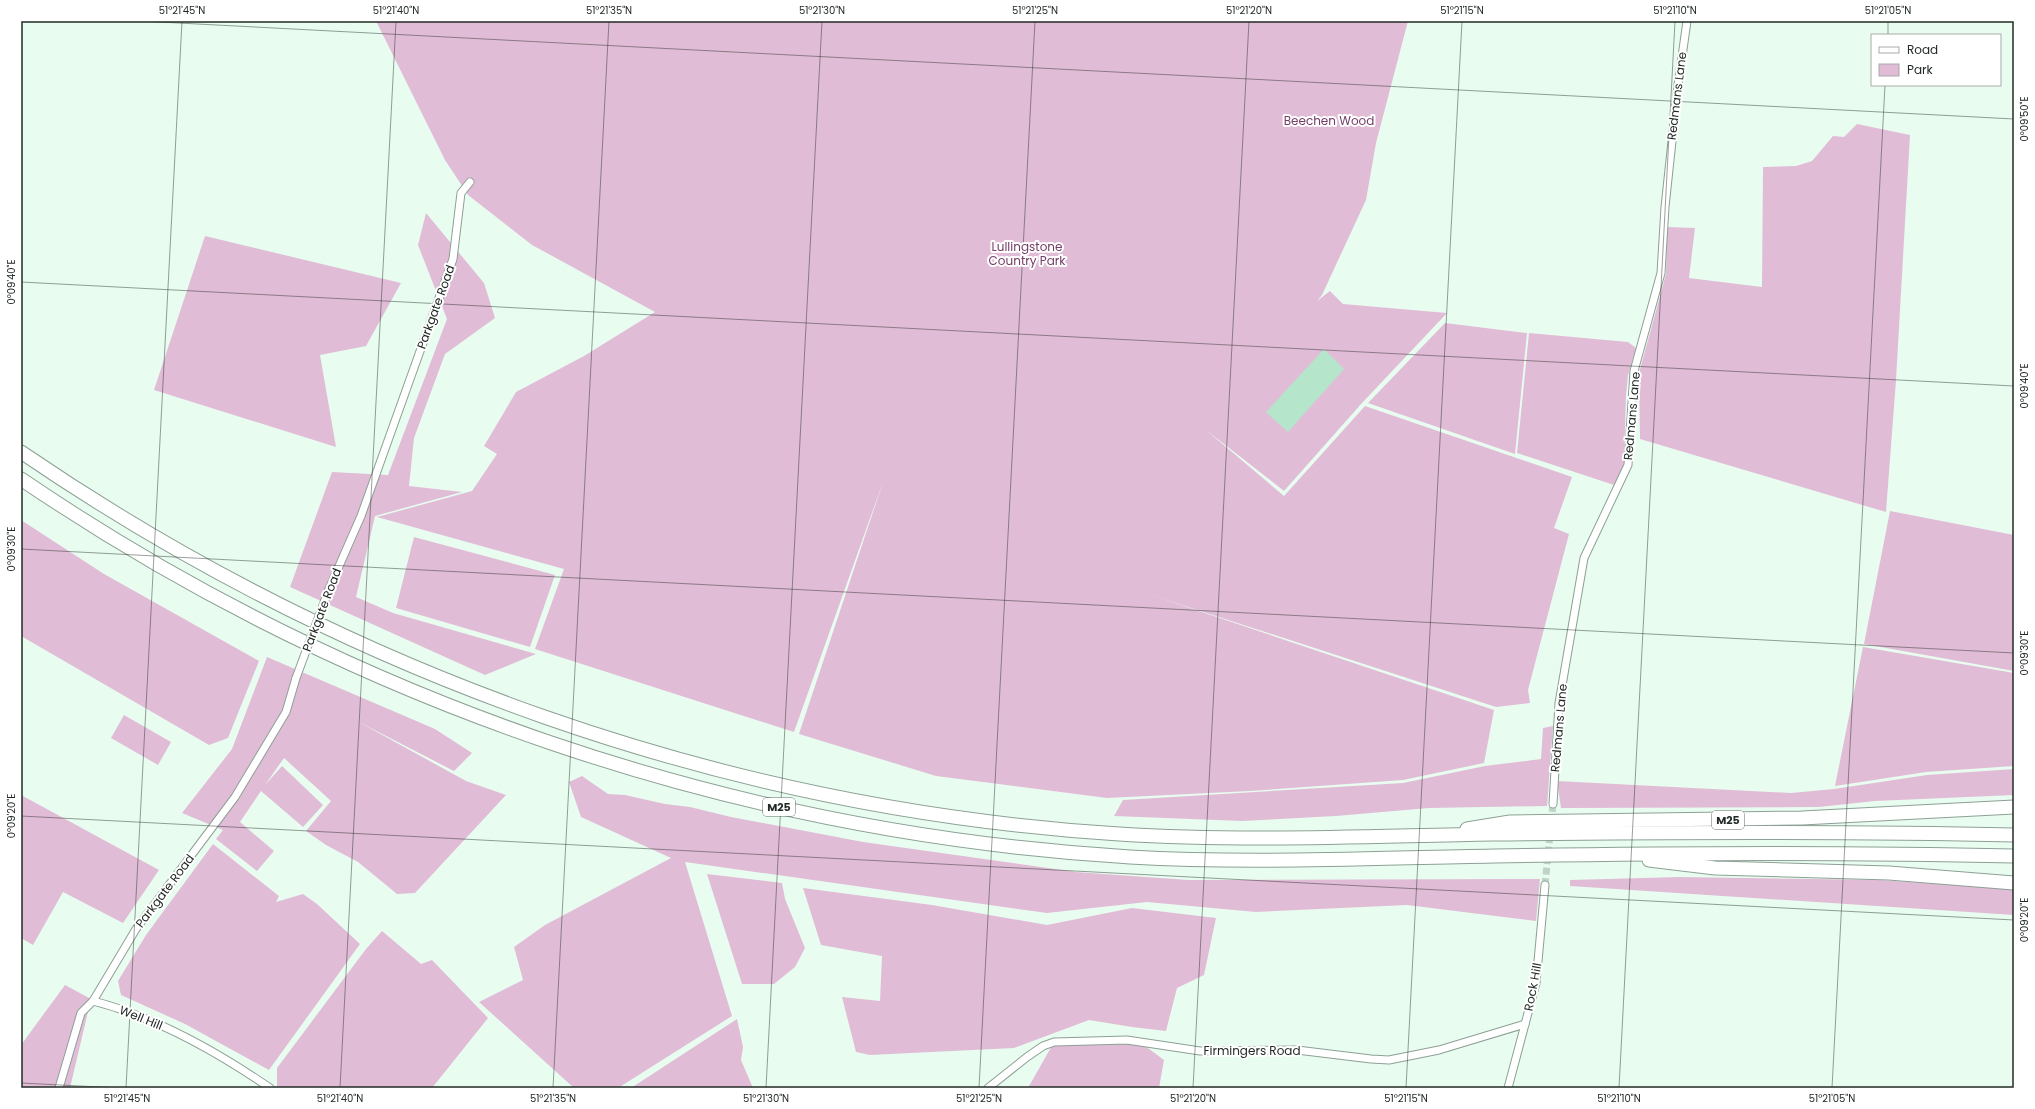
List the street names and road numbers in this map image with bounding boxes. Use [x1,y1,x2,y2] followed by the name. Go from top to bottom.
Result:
[1663,51,1690,141] street label: Redmans Lane
[412,263,459,351] street label: Parkgate Road
[1619,371,1644,461] street label: Redmans Lane
[298,566,345,654] street label: Parkgate Road
[1546,683,1571,773] street label: Redmans Lane
[763,798,795,816] road number: M25
[1712,811,1744,829] road number: M25
[131,850,198,931] street label: Parkgate Road
[1520,961,1546,1012] street label: Rock Hill
[117,1001,165,1034] street label: Well Hill
[1203,1042,1301,1059] street label: Firmingers Road

